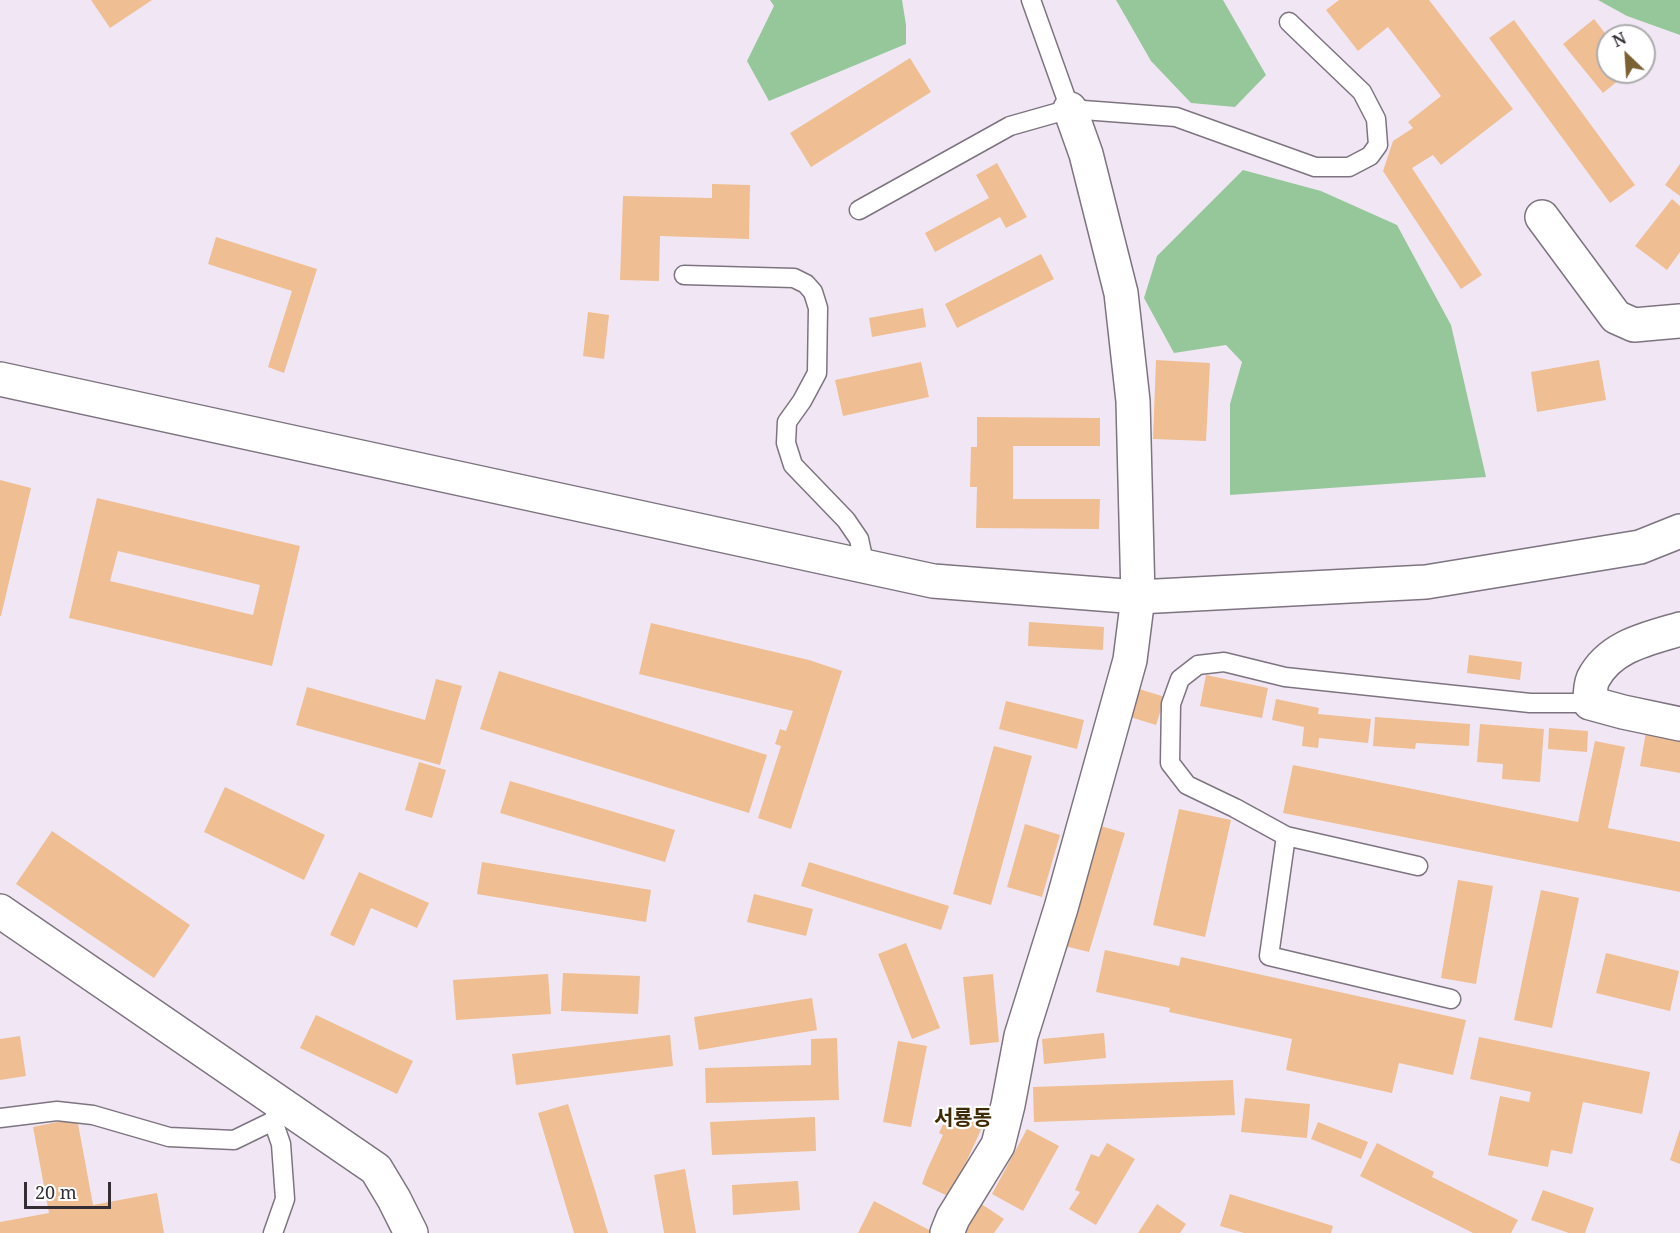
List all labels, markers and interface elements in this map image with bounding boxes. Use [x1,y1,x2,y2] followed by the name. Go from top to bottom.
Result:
[1596,24,1656,84] north arrow
[1609,27,1630,52] text: N
[934,1106,992,1132] district label: 서룡동
[27,1170,114,1208] scale bar
[35,1180,77,1204] text: 20 m

